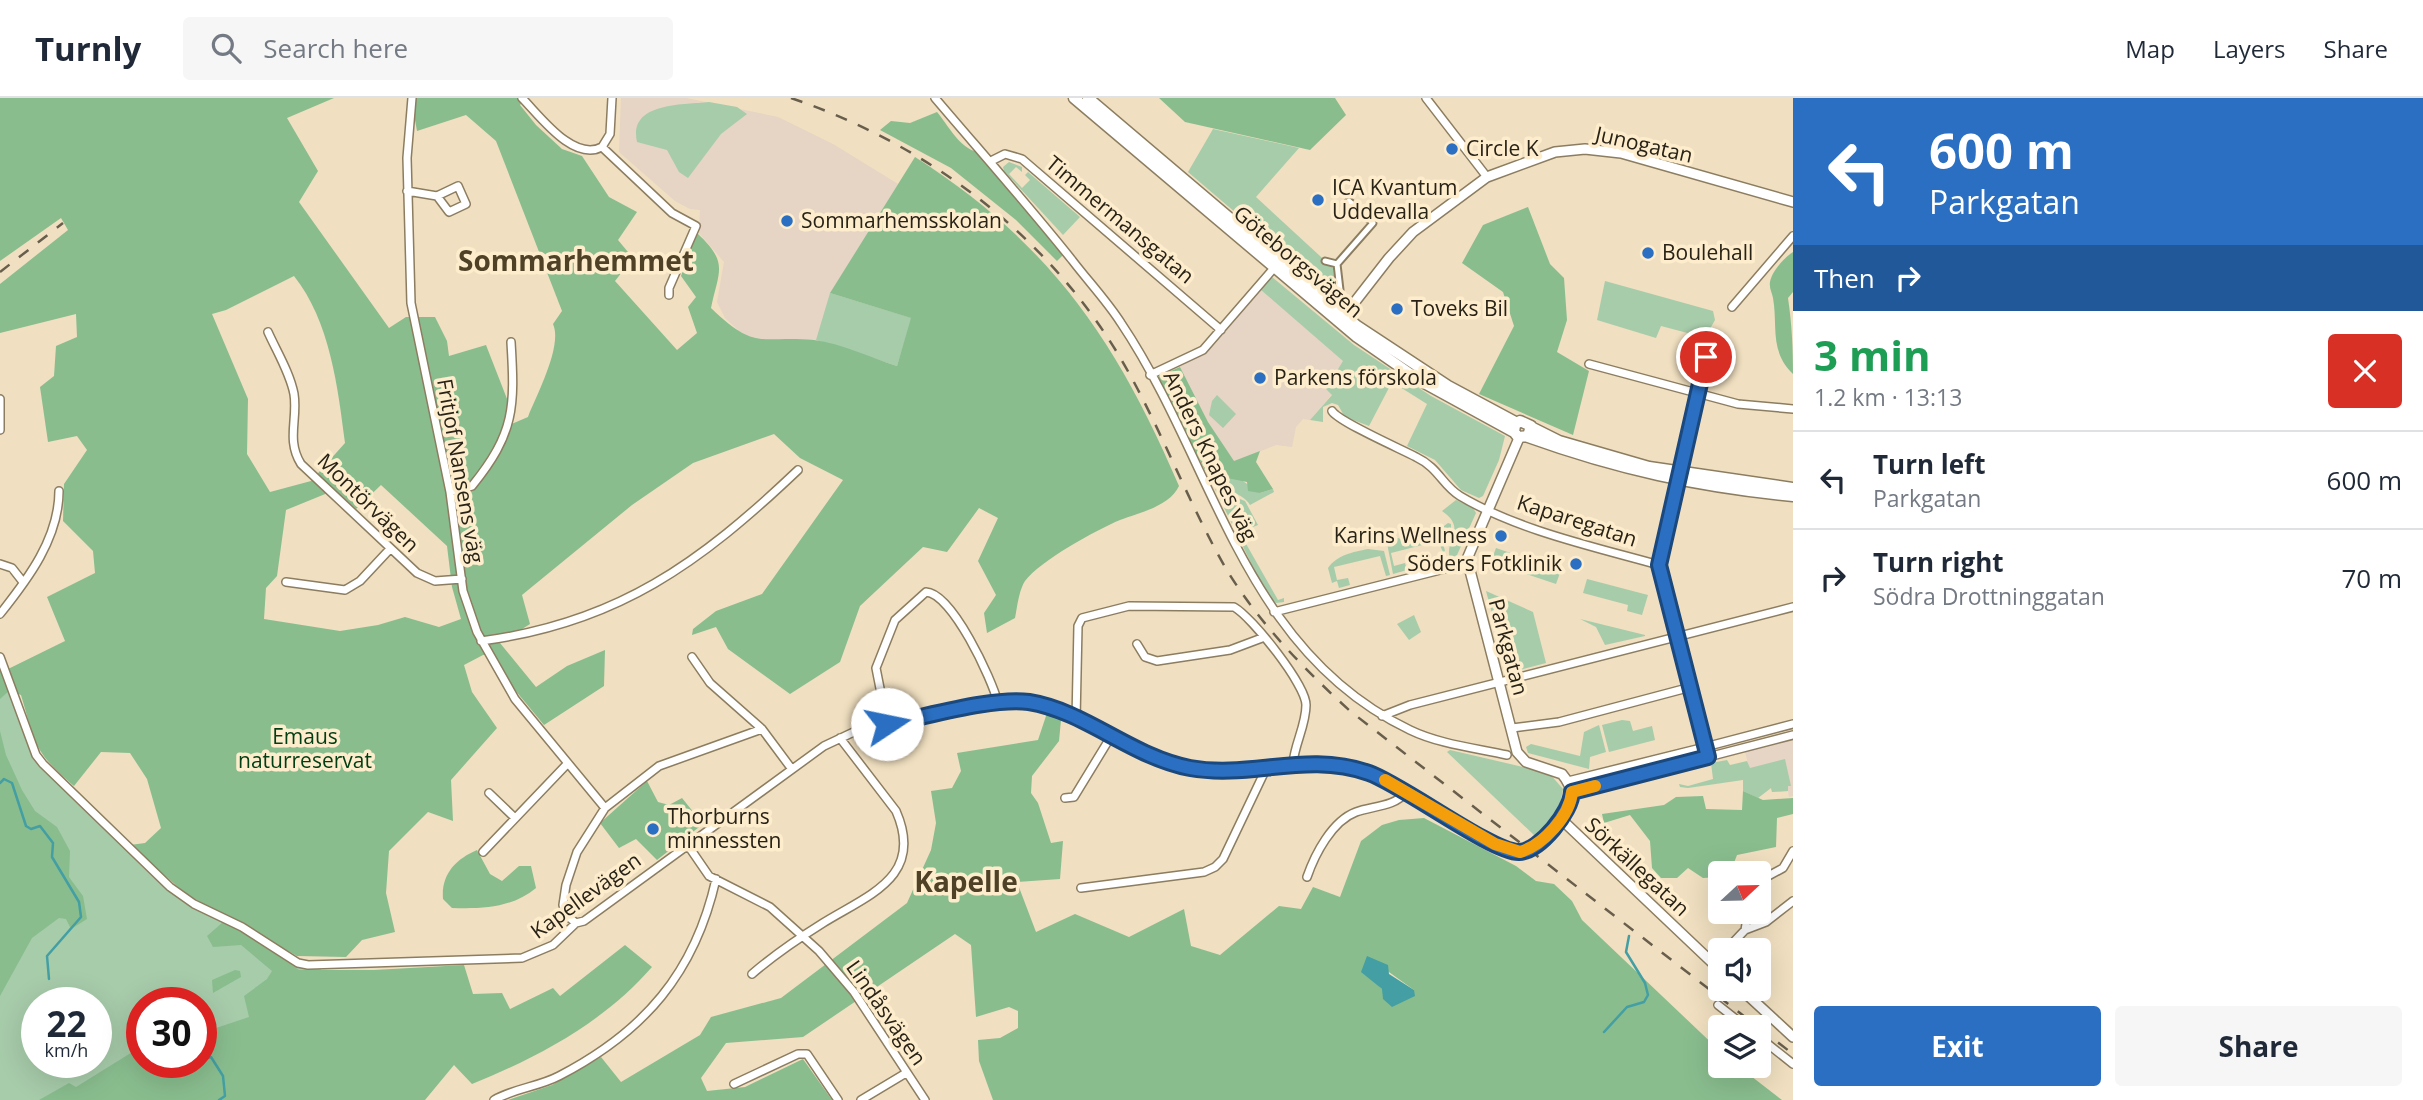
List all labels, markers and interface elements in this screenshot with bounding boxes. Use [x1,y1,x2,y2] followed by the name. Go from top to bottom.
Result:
[183,17,673,80] search box
[35,26,141,71] text: Turnly
[207,29,245,67] icon: search
[263,30,408,66] text: Search here
[2125,32,2175,65] text: Map
[2213,32,2286,65] text: Layers
[2324,32,2388,65] text: Share
[1929,117,2074,183] text: 600 m
[1591,119,1696,169] street label: Junogatan
[1814,126,1905,217] icon: left
[1466,134,1539,162] place label: Circle K
[1444,141,1460,157] marker: Circle K
[1041,149,1201,289] street label: Timmermansgatan
[1332,173,1458,225] place label: ICA Kvantum Uddevalla
[1929,180,2080,223] text: Parkgatan
[1310,192,1326,208] marker: ICA Kvantum Uddevalla
[1228,199,1369,324] street label: Göteborgsvägen
[801,206,1002,234] place label: Sommarhemsskolan
[779,213,795,229] marker: Sommarhemsskolan
[1662,238,1753,266] place label: Boulehall
[458,241,694,279] district label: Sommarhemmet
[1640,245,1656,261] marker: Boulehall
[1889,259,1927,297] icon: right
[1814,260,1875,296] text: Then
[1411,294,1508,322] place label: Toveks Bil
[1389,301,1405,317] marker: Toveks Bil
[1814,326,1931,383] text: 3 min
[1676,327,1736,387] pin
[2328,334,2402,408] button: close
[1687,338,1725,376] icon: arrive
[1274,363,1437,391] place label: Parkens förskola
[1158,366,1264,545] street label: Anders Knapes väg
[1252,370,1268,386] marker: Parkens förskola
[431,376,491,565] street label: Fritjof Nansens väg
[1814,381,1962,413] text: 1.2 km · 13:13
[1873,446,1985,482] text: Turn left
[312,447,426,558] street label: Montörvägen
[1814,461,1852,499] icon: left
[2327,462,2402,498] text: 600 m
[1873,482,1981,514] text: Parkgatan
[1514,487,1641,553] street label: Kaparegatan
[1334,521,1487,549] place label: Karins Wellness
[1493,528,1509,544] marker: Karins Wellness
[1873,544,2004,580] text: Turn right
[1407,549,1562,577] place label: Söders Fotklinik
[1568,556,1584,572] marker: Söders Fotklinik
[1814,559,1852,597] icon: right
[2341,560,2402,596] text: 70 m
[1873,580,2105,612] text: Södra Drottninggatan
[1483,595,1535,698] street label: Parkgatan
[850,687,924,761] position arrow
[238,722,372,774] park label: Emaus naturreservat
[667,802,781,854] place label: Thorburns minnessten
[1580,811,1696,922] street label: Sörkällegatan
[645,821,661,837] marker: Thorburns minnessten
[525,846,646,945] street label: Kapellevägen
[1708,861,1771,924] north arrow
[1708,861,1771,1078] map controls
[914,862,1018,900] district label: Kapelle
[1708,938,1771,1001] button: sound
[840,954,933,1070] street label: Lindåsvägen
[126,987,217,1078] speed limit sign: 30
[46,1000,87,1047] text: 22
[1814,1006,2101,1086] button: Exit
[2115,1006,2402,1086] button: Share
[1708,1015,1771,1078] button: layers
[45,1038,88,1062] text: km/h

